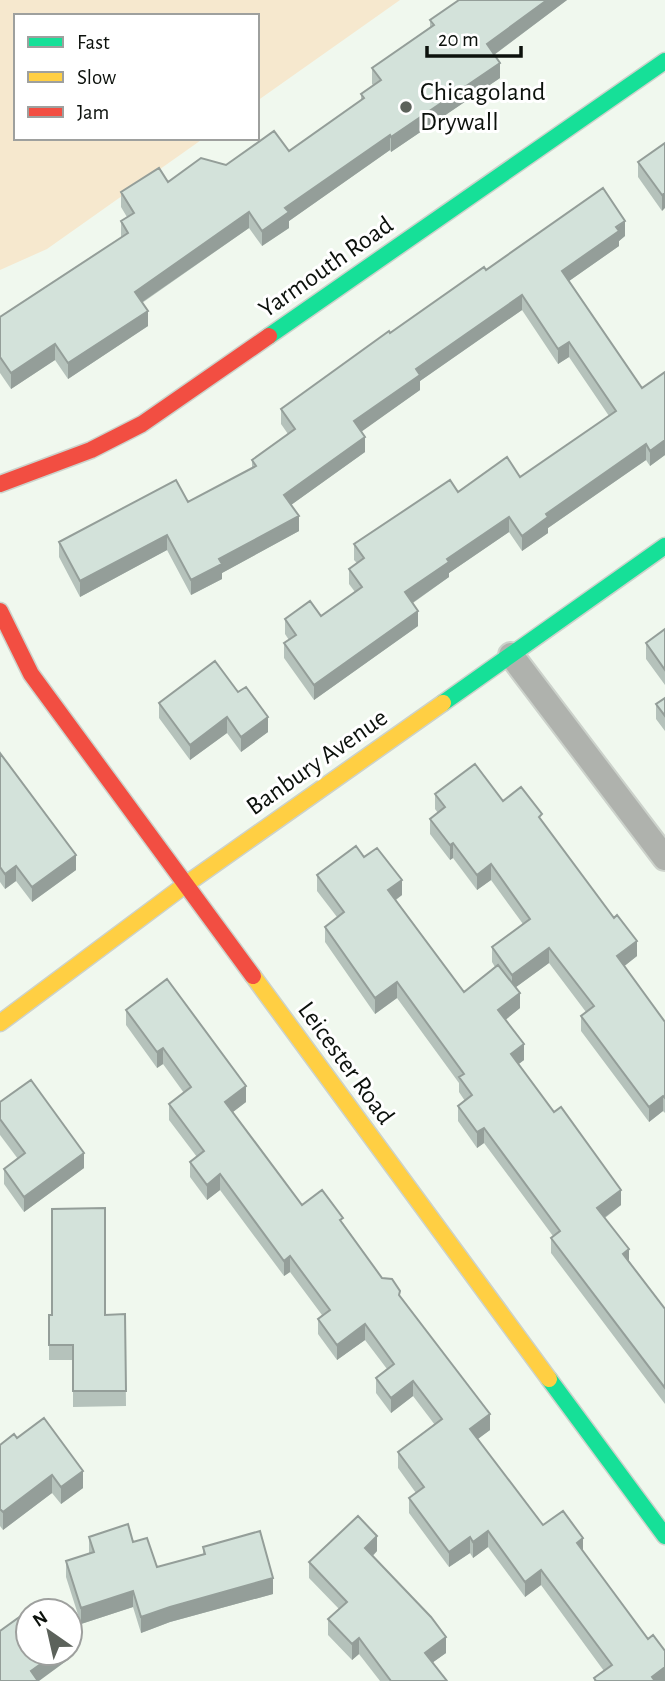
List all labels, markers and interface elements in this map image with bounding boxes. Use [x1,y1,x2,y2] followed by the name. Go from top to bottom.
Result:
[14,14,259,140] legend
[427,14,522,58] scale bar
[438,29,479,50] text: 20 m
[77,32,110,53] text: Fast
[77,67,116,88] text: Slow
[420,79,546,135] place label: Chicagoland Drywall
[398,99,414,115] marker: Chicagoland Drywall
[77,102,109,123] text: Jam
[254,211,398,323] street label: Yarmouth Road
[242,704,392,820] street label: Banbury Avenue
[293,997,399,1129] street label: Leicester Road
[14,1597,84,1667] north arrow
[30,1608,51,1631] text: N

